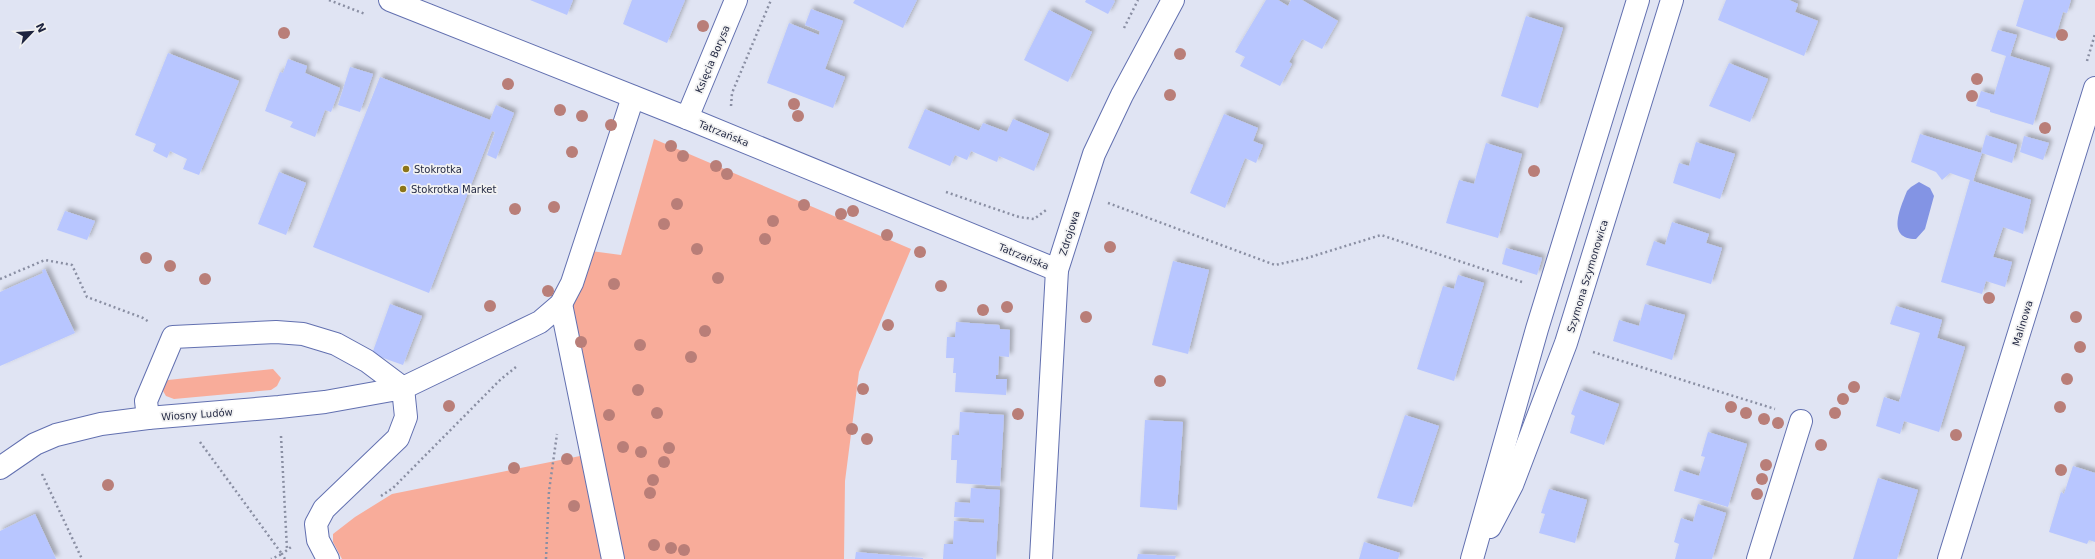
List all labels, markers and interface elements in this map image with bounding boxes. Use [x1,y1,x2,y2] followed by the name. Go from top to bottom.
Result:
[12,12,52,52] north arrow
[33,21,48,35] text: N
[693,24,732,95] street label: Księcia Borysa
[696,118,751,149] street label: Tatrzańska
[401,164,411,174] marker: Stokrotka
[414,164,462,175] place label: Stokrotka
[398,184,408,194] marker: Stokrotka Market
[411,184,496,195] place label: Stokrotka Market
[1057,209,1082,257] street label: Zdrojowa
[1565,218,1610,334] street label: Szymona Szymonowica
[996,241,1051,272] street label: Tatrzańska
[2010,299,2035,347] street label: Malinowa
[161,407,233,422] street label: Wiosny Ludów

